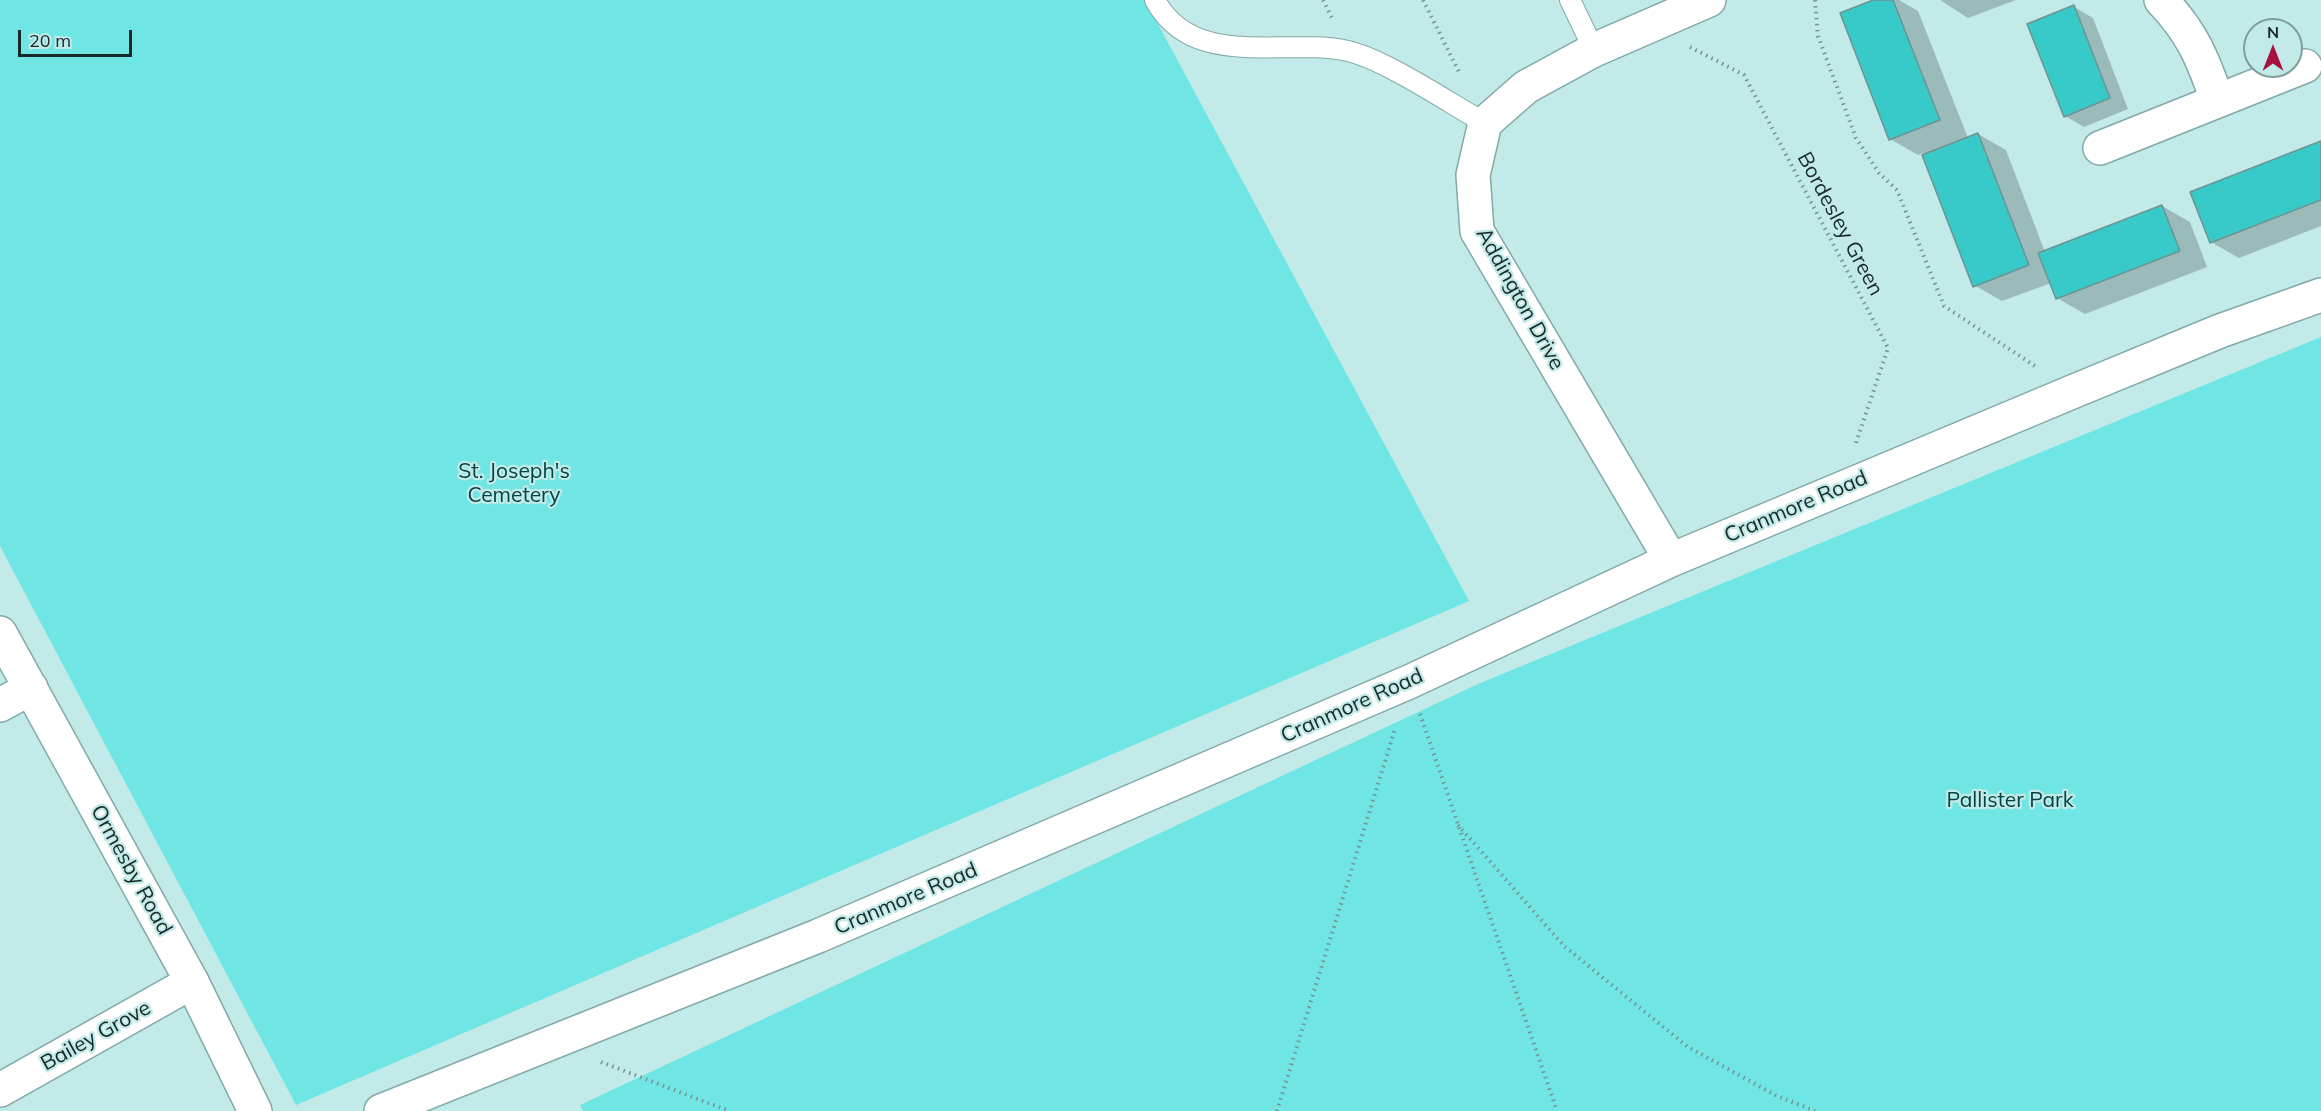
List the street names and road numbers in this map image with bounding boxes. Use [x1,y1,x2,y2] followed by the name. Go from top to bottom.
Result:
[1792,148,1888,300] street label: Bordesley Green
[1471,224,1569,374] street label: Addington Drive
[1721,465,1871,549] street label: Cranmore Road
[1277,663,1427,749] street label: Cranmore Road
[85,801,177,939] street label: Ormesby Road
[831,857,981,941] street label: Cranmore Road
[37,995,155,1077] street label: Bailey Grove

